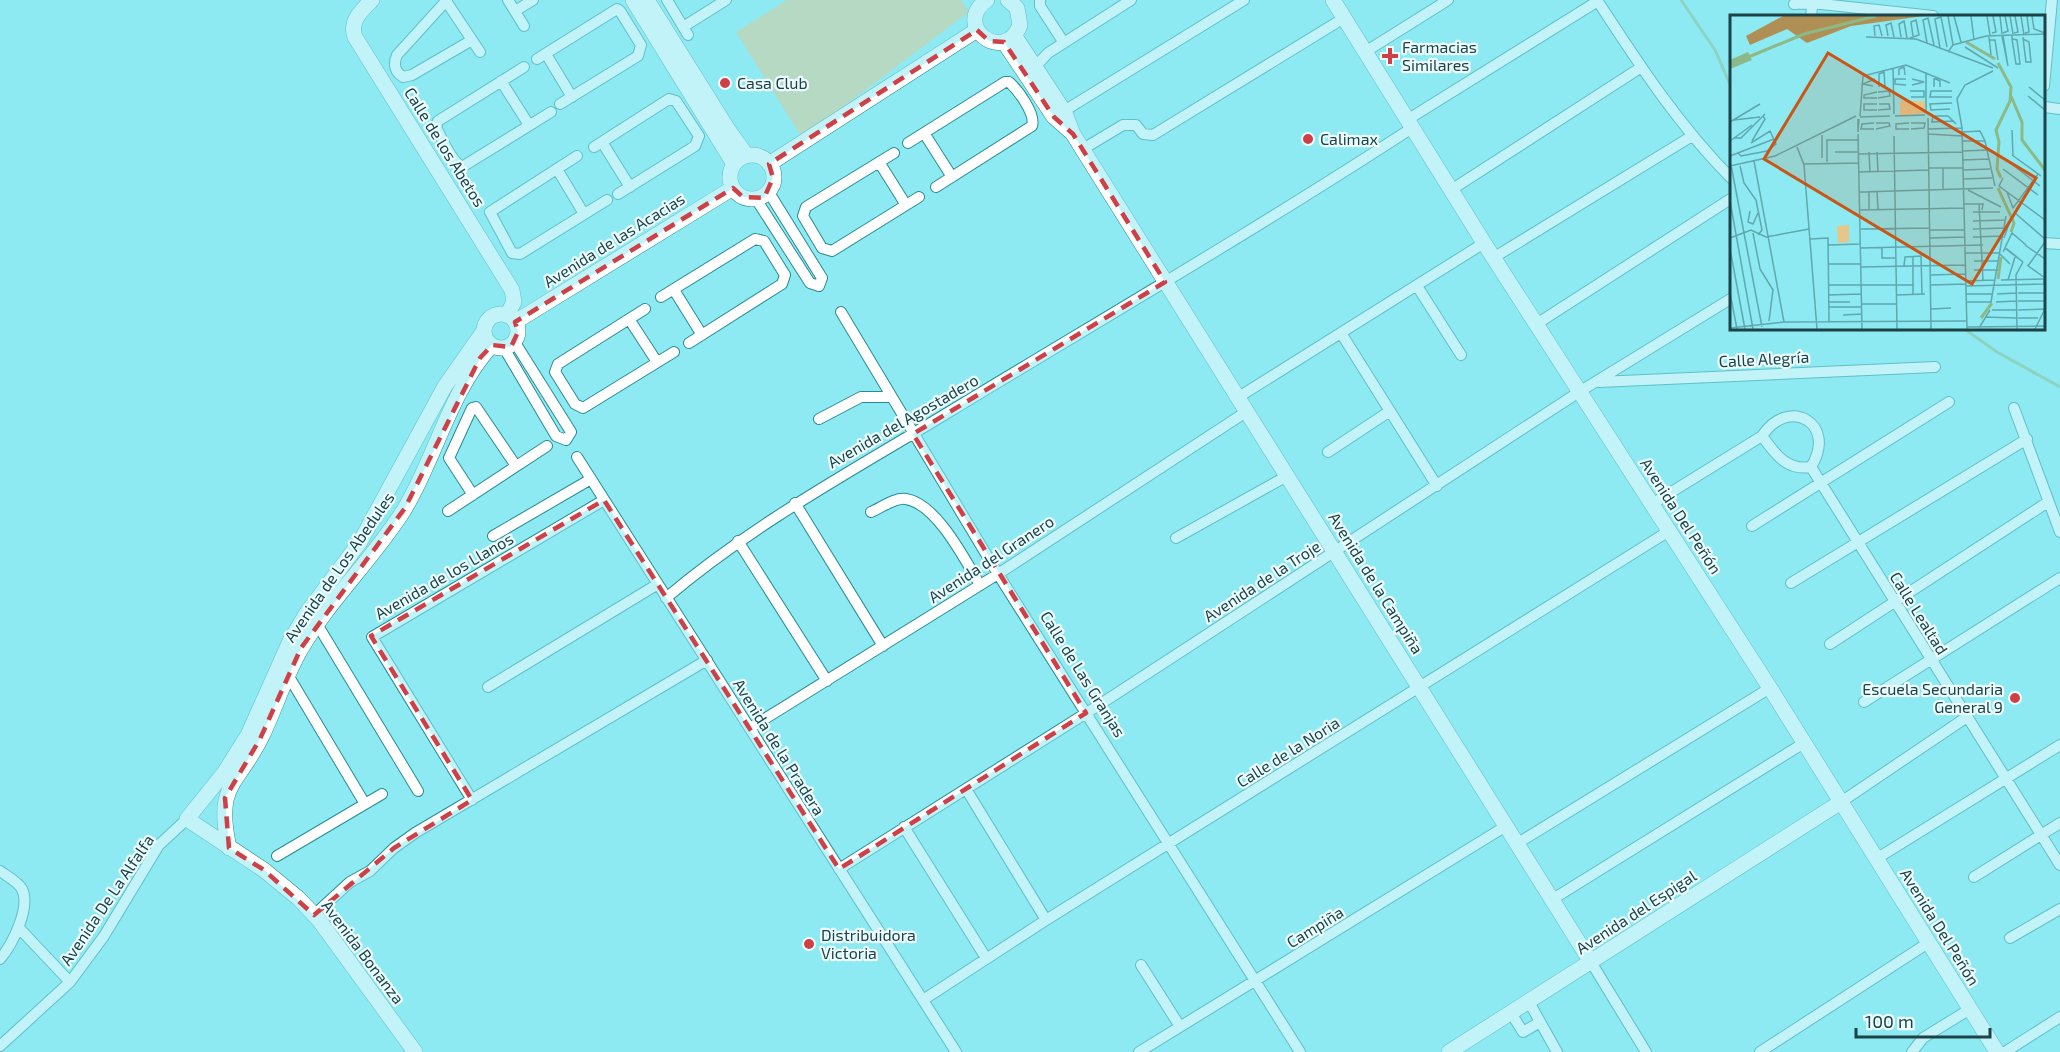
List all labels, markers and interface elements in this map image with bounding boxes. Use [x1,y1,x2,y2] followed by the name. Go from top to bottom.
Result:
[1730,15,2045,330] inset map
[1402,37,1477,74] place label: Farmacias Similares
[1383,49,1397,63] marker: Farmacias Similares
[737,73,808,92] place label: Casa Club
[718,76,732,90] marker: Casa Club
[401,84,490,210] street label: Calle de los Abetos
[1320,129,1378,148] place label: Calimax
[1301,132,1315,146] marker: Calimax
[540,188,688,291] street label: Avenida de las Acacias
[1718,347,1810,370] street label: Calle Alegría
[824,370,981,471] street label: Avenida del Agostadero
[1637,454,1726,577] street label: Avenida Del Peñón
[280,488,398,645] street label: Avenida de Los Abedules
[1325,509,1428,657] street label: Avenida de la Campiña
[925,511,1057,606] street label: Avenida del Granero
[371,528,516,623] street label: Avenida de los Llanos
[1200,536,1324,626] street label: Avenida de la Troje
[1887,568,1952,658] street label: Calle Lealtad
[1036,607,1130,741] street label: Calle de Las Granjas
[730,675,829,819] street label: Avenida de la Pradera
[1862,679,2003,716] place label: Escuela Secundaria General 9
[2008,691,2022,705] marker: Escuela Secundaria General 9
[1233,712,1343,791] street label: Calle de la Noria
[56,831,157,969] street label: Avenida De La Alfalfa
[1572,865,1700,958] street label: Avenida del Espigal
[1897,865,1984,989] street label: Avenida Del Peñón
[318,896,409,1007] street label: Avenida Bonanza
[1283,902,1347,951] street label: Campiña
[821,925,916,962] place label: Distribuidora Victoria
[802,937,816,951] marker: Distribuidora Victoria
[1856,1001,1990,1039] scale bar
[1865,1010,1914,1032] text: 100 m

